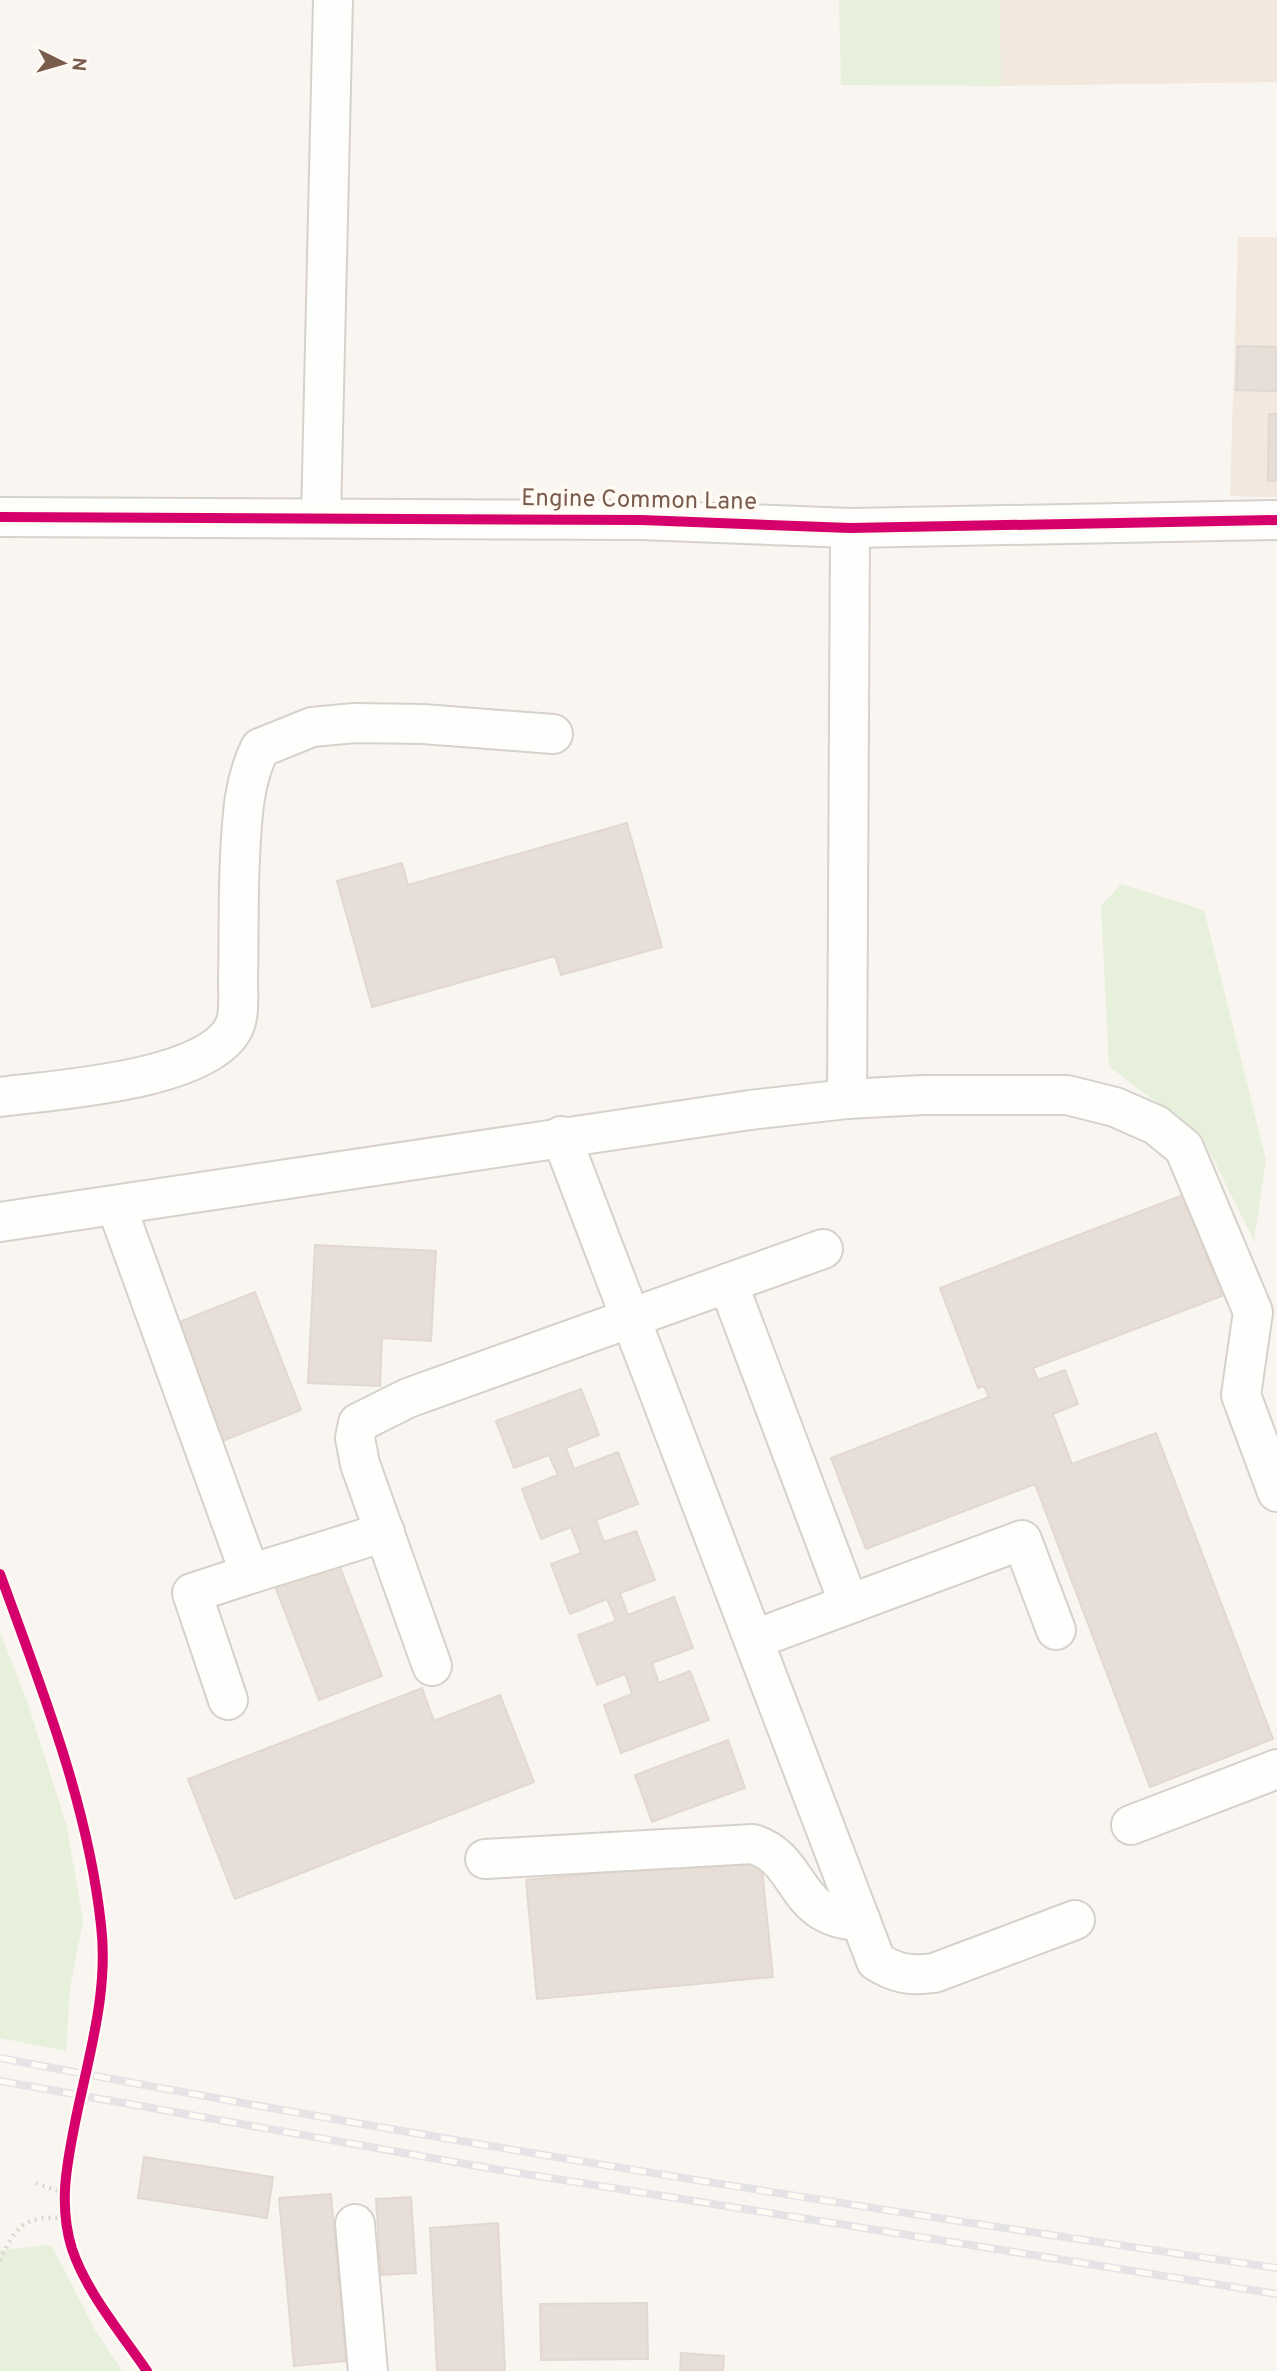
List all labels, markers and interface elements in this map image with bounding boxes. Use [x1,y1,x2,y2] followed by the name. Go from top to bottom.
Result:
[28,28,98,98] north arrow
[65,56,90,72] text: N
[521,484,757,518] street label: Engine Common Lane

